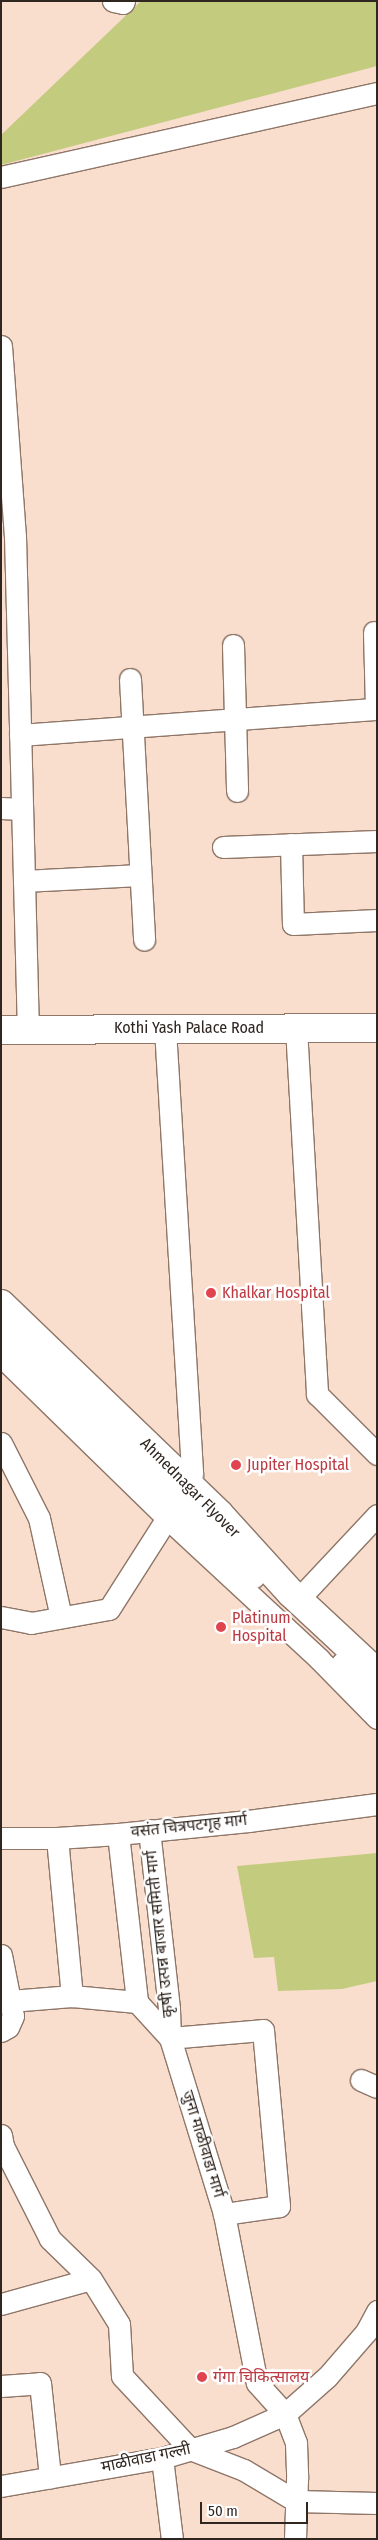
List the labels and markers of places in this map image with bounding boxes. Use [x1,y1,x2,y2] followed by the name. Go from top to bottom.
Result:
[222,1283,330,1303] place label: Khalkar Hospital
[204,1286,218,1300] marker: Khalkar Hospital
[247,1455,349,1475] place label: Jupiter Hospital
[229,1458,243,1472] marker: Jupiter Hospital
[232,1608,291,1646] place label: Platinum Hospital
[214,1620,228,1634] marker: Platinum Hospital
[213,2367,309,2387] place label: गंगा चिकित्सालय
[195,2370,209,2384] marker: गंगा चिकित्सालय

